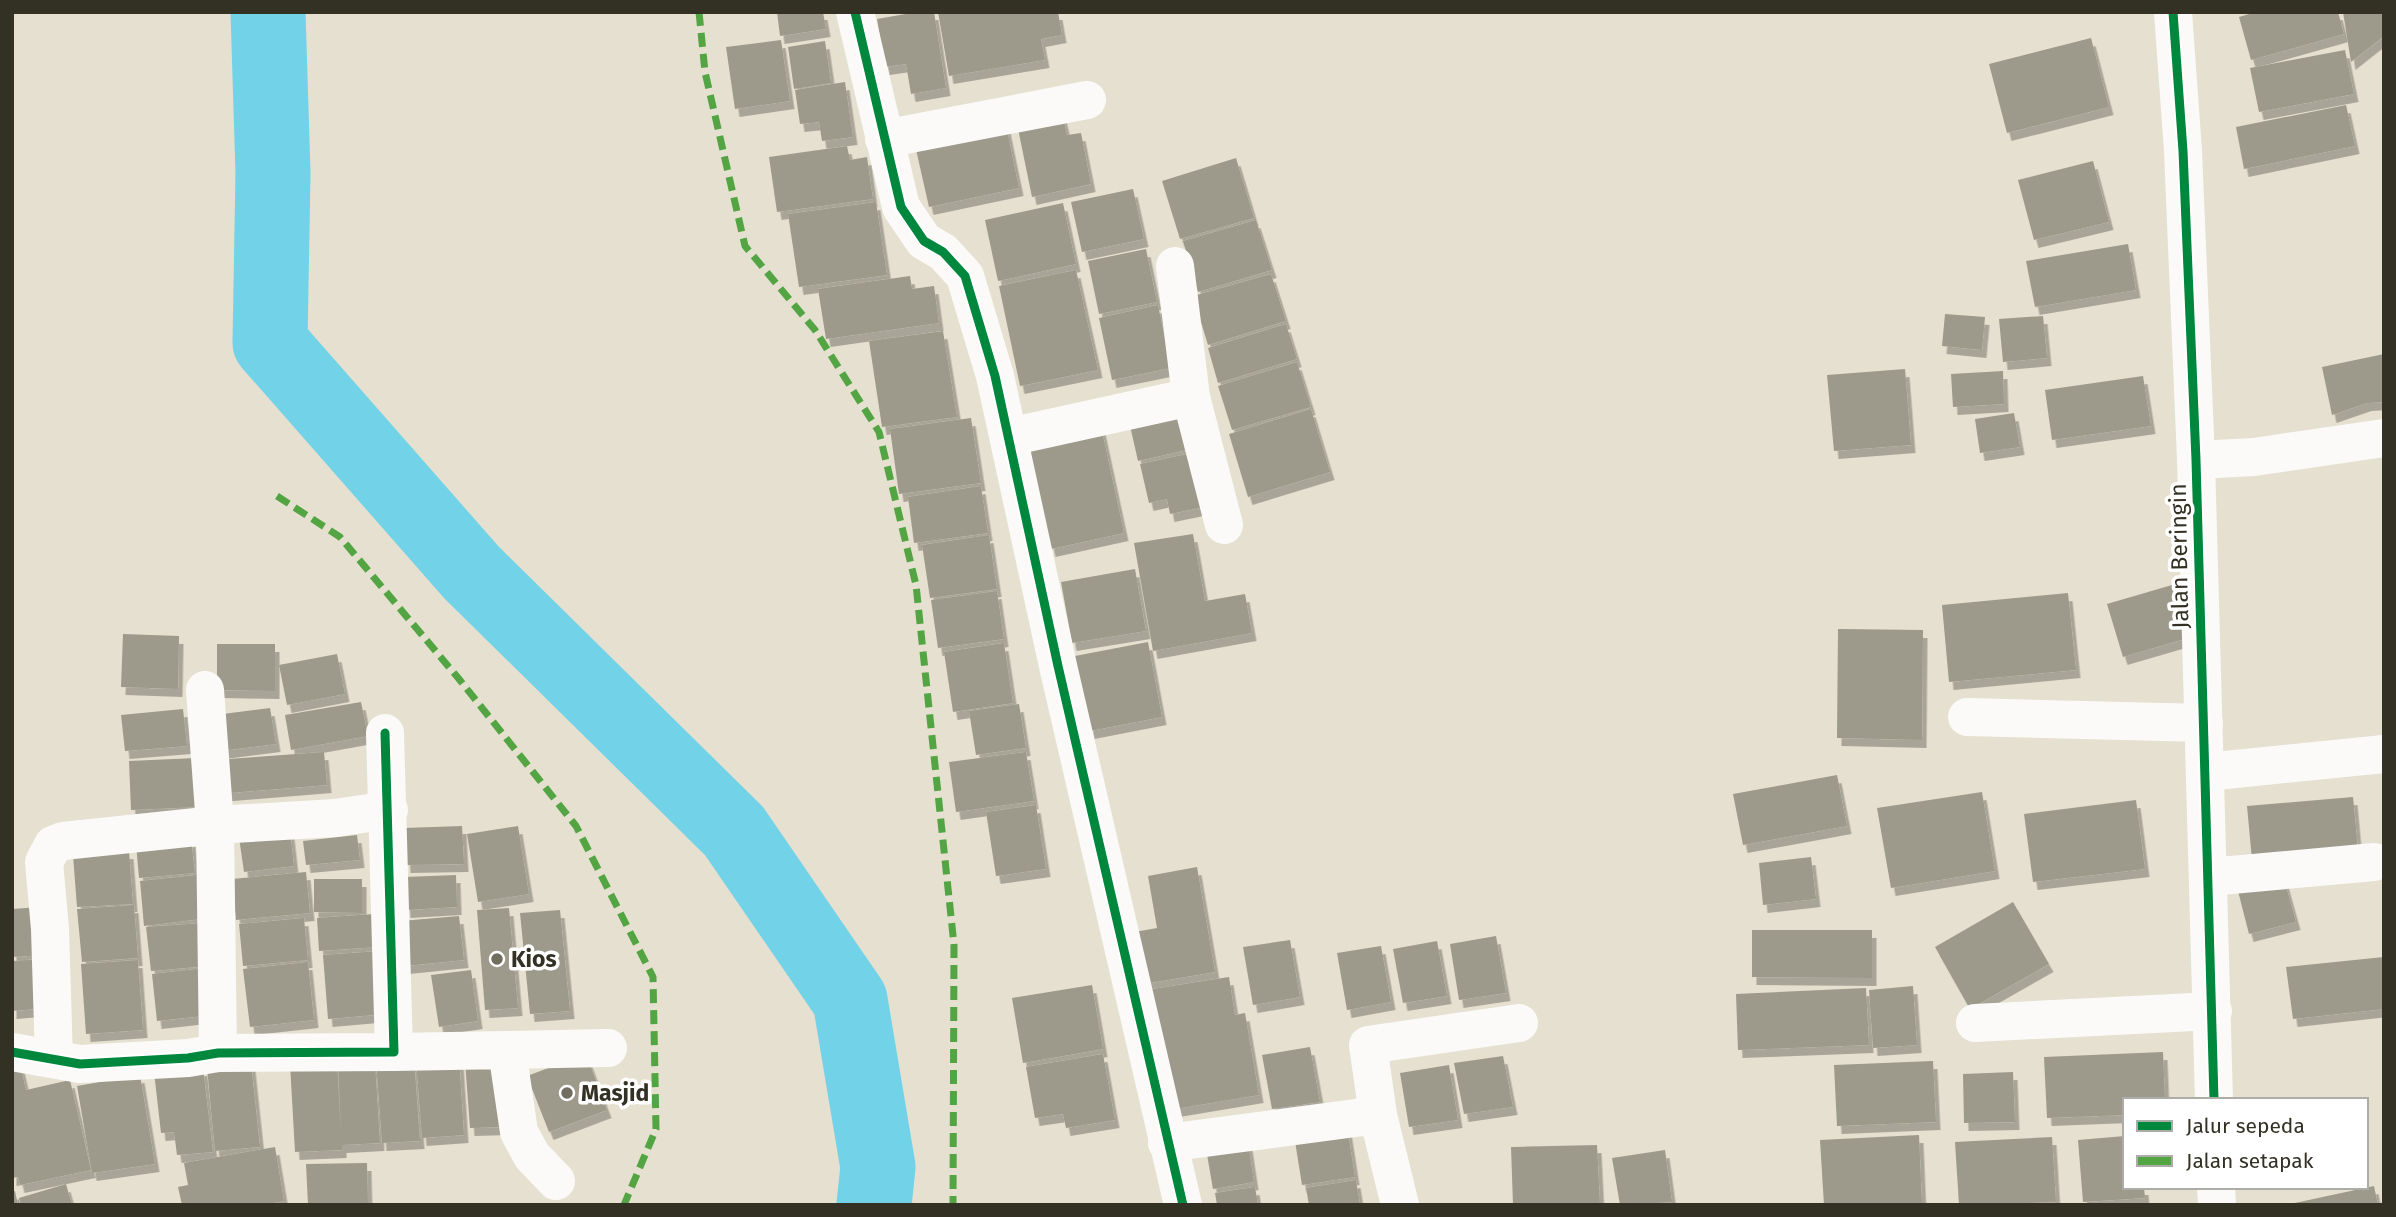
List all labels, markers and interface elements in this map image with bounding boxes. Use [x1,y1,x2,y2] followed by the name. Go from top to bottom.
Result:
[2164,483,2194,629] street label: Jalan Beringin
[511,945,557,973] place label: Kios
[489,951,505,967] marker: Kios
[581,1079,649,1107] place label: Masjid
[559,1085,575,1101] marker: Masjid
[2123,1098,2368,1189] legend
[2186,1113,2305,1139] text: Jalur sepeda
[2186,1148,2314,1174] text: Jalan setapak

